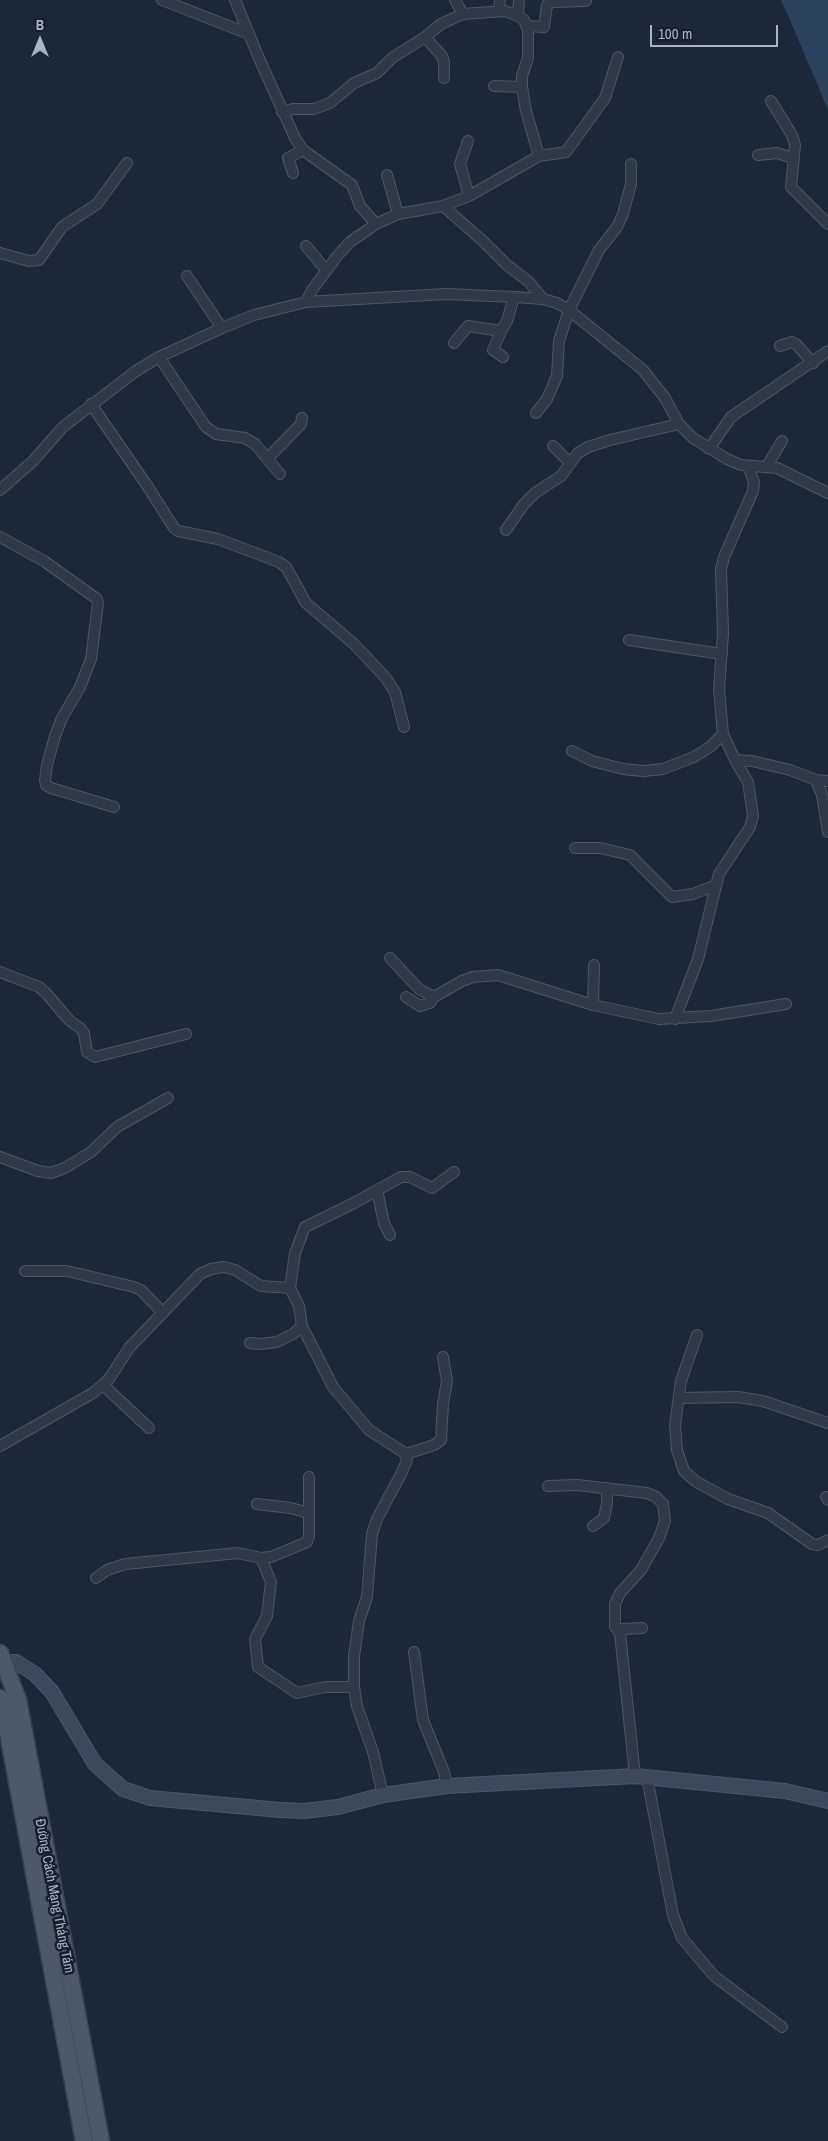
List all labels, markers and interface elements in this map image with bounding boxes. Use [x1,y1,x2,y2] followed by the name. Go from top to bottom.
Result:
[15,15,65,65] north arrow
[653,15,780,47] scale bar
[36,16,44,34] text: B
[658,23,692,44] text: 100 m
[31,1818,77,1974] street label: Đường Cách Mạng Tháng Tám

